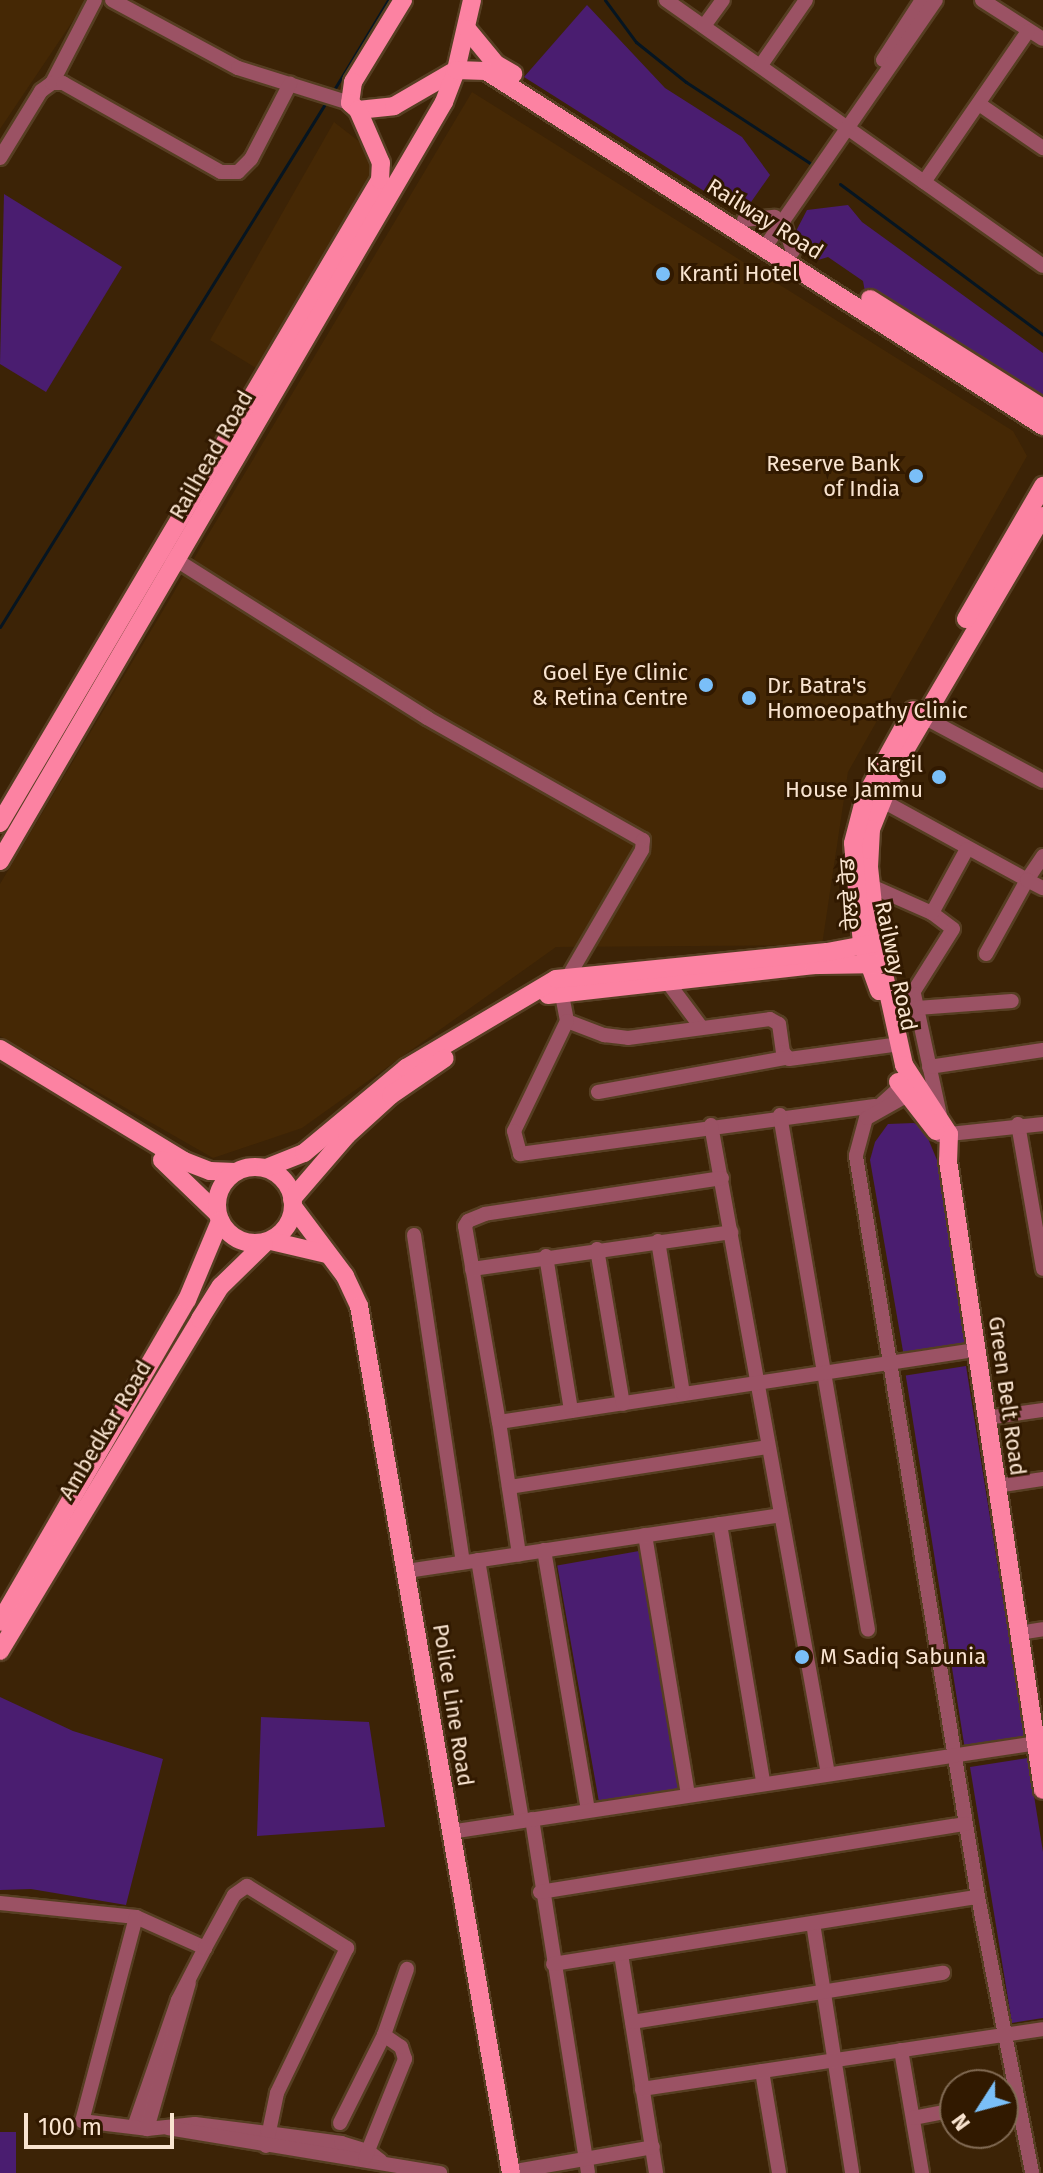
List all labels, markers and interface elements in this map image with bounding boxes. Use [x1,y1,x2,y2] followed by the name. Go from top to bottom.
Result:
[702,173,828,265] street label: Railway Road
[679,261,798,287] place label: Kranti Hotel
[654,265,672,283] marker: Kranti Hotel
[164,386,258,524] street label: Railhead Road
[766,450,900,502] place label: Reserve Bank of India
[907,467,925,485] marker: Reserve Bank of India
[532,659,688,710] place label: Goel Eye Clinic & Retina Centre
[767,672,968,724] place label: Dr. Batra's Homoeopathy Clinic
[695,674,717,696] marker: Goel Eye Clinic & Retina Centre
[738,687,760,709] marker: Dr. Batra's Homoeopathy Clinic
[785,751,923,802] place label: Kargil House Jammu
[930,768,948,786] marker: Kargil House Jammu
[833,857,865,931] street label: ਰੇਲਵੇ ਰੋਡ
[869,899,923,1033] street label: Railway Road
[983,1315,1031,1477] street label: Green Belt Road
[53,1356,157,1504] street label: Ambedkar Road
[427,1622,479,1788] street label: Police Line Road
[820,1644,986,1670] place label: M Sadiq Sabunia
[791,1646,813,1668] marker: M Sadiq Sabunia
[939,2069,1019,2149] north arrow
[28,2097,178,2147] scale bar
[946,2108,976,2136] text: N
[38,2113,102,2141] text: 100 m

